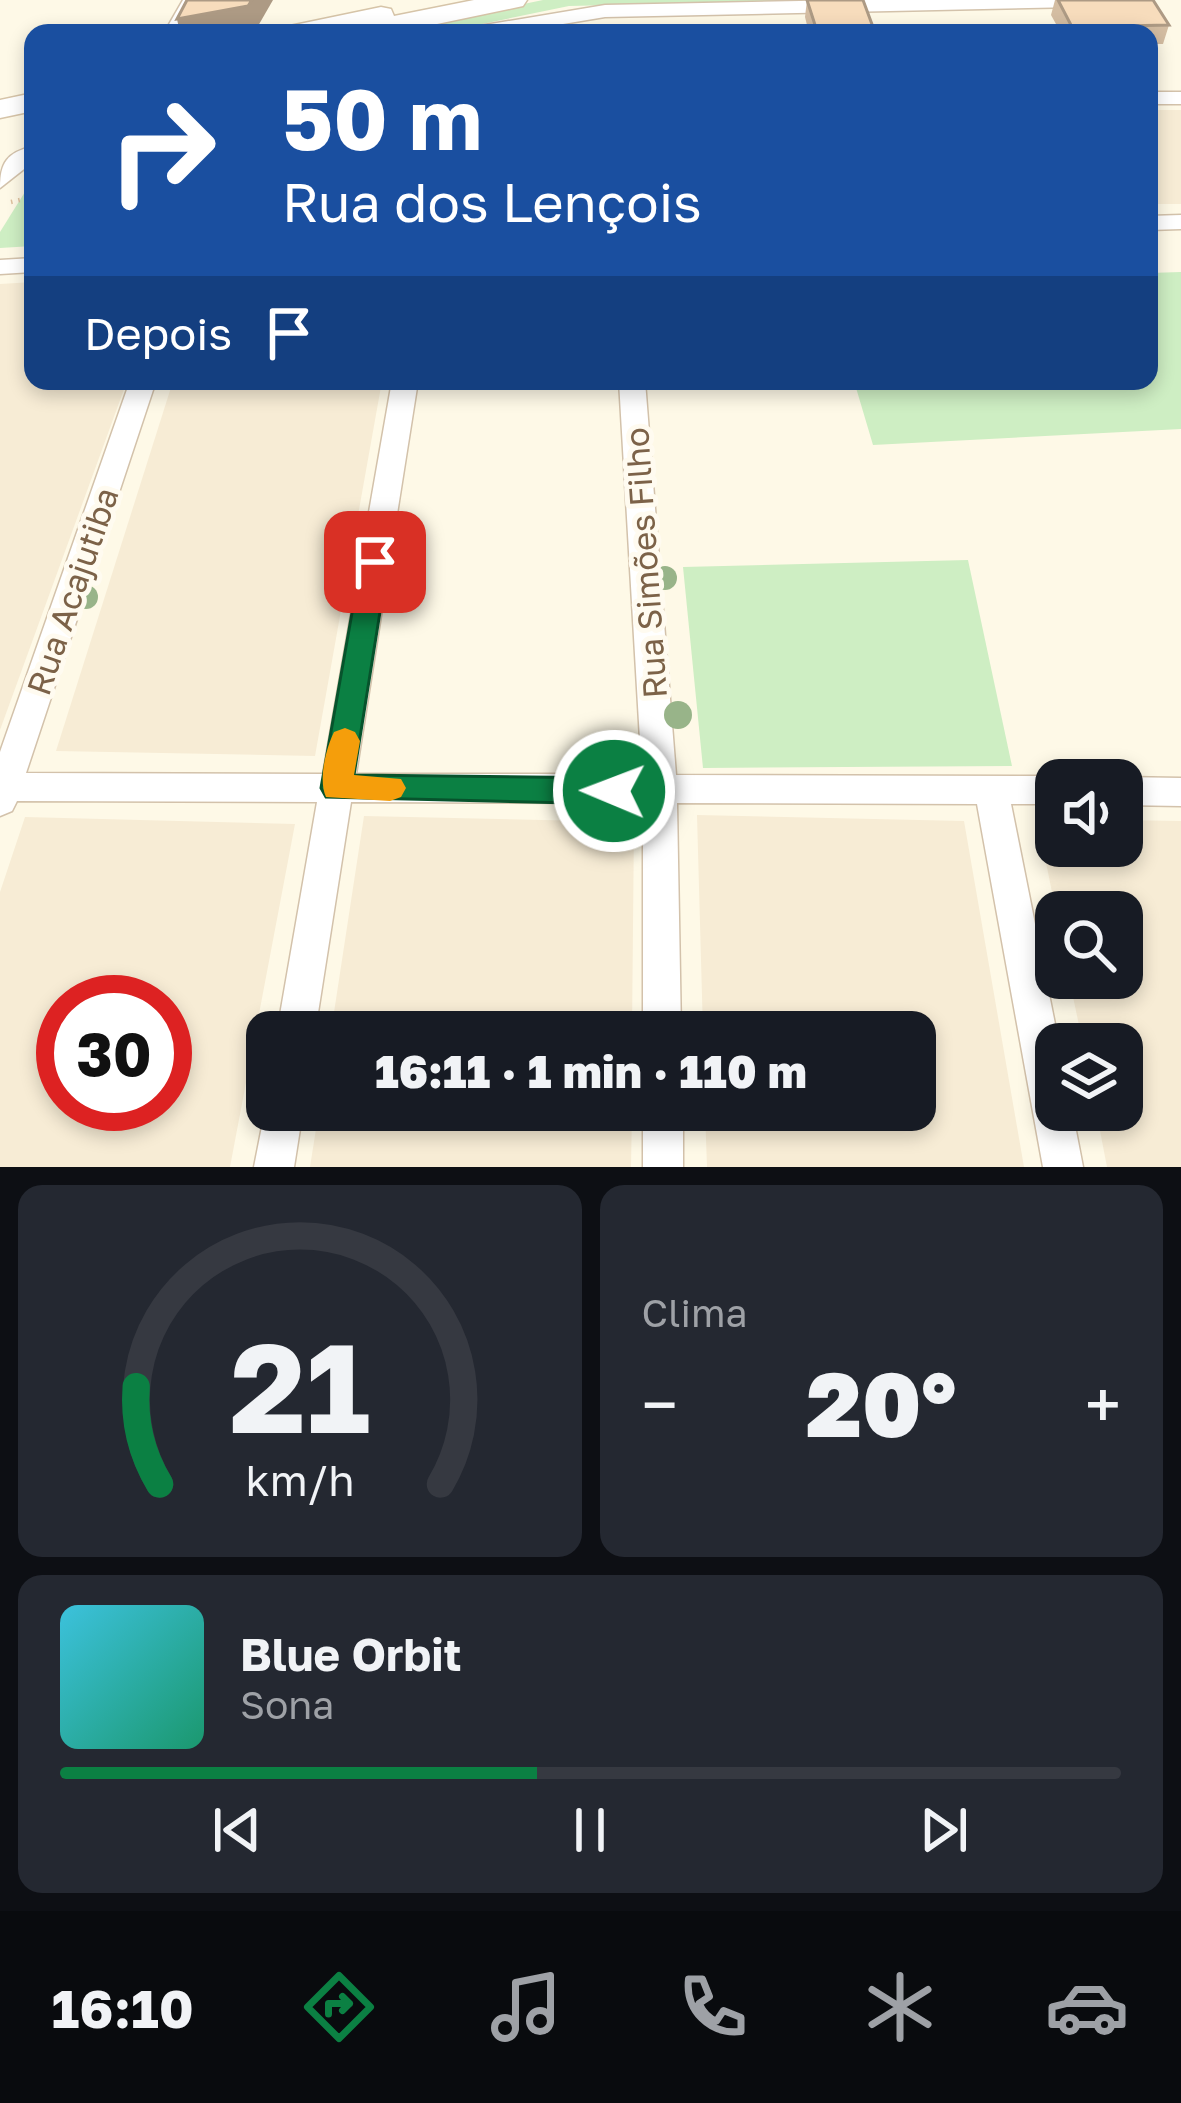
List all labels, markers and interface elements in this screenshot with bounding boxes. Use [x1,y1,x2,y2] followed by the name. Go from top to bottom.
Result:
[282,68,482,168] text: 50 m
[84,72,240,228] icon: right
[282,169,702,234] text: Rua dos Lençois
[256,300,322,366] icon: arrive
[84,306,232,360] text: Depois
[616,426,674,700] street label: Rua Simões Filho
[18,482,126,700] street label: Rua Acajutiba
[324,511,426,613] pin
[342,529,408,595] icon: arrive
[551,728,677,854] position arrow
[1035,759,1143,1131] map controls
[1035,759,1143,867] button: sound
[1035,891,1143,999] button: search
[36,975,192,1131] speed limit sign: 30
[1035,1023,1143,1131] button: layers
[375,1044,807,1098] text: 16:11 · 1 min · 110 m
[642,1289,748,1336] text: Clima
[230,1311,370,1460] text: 21
[806,1349,956,1457] text: 20°
[642,1364,678,1444] text: −
[1085,1364,1121,1444] text: +
[245,1454,354,1505] text: km/h
[240,1627,462,1681] text: Blue Orbit
[240,1681,334,1728] text: Sona
[204,1797,270,1863] icon: previous
[557,1797,623,1863] icon: pause
[911,1797,977,1863] icon: next
[297,1965,381,2049] icon: directions
[484,1965,568,2049] icon: music
[671,1965,755,2049] icon: phone
[858,1965,942,2049] icon: climate
[1045,1965,1129,2049] icon: car
[52,1975,194,2040] text: 16:10

